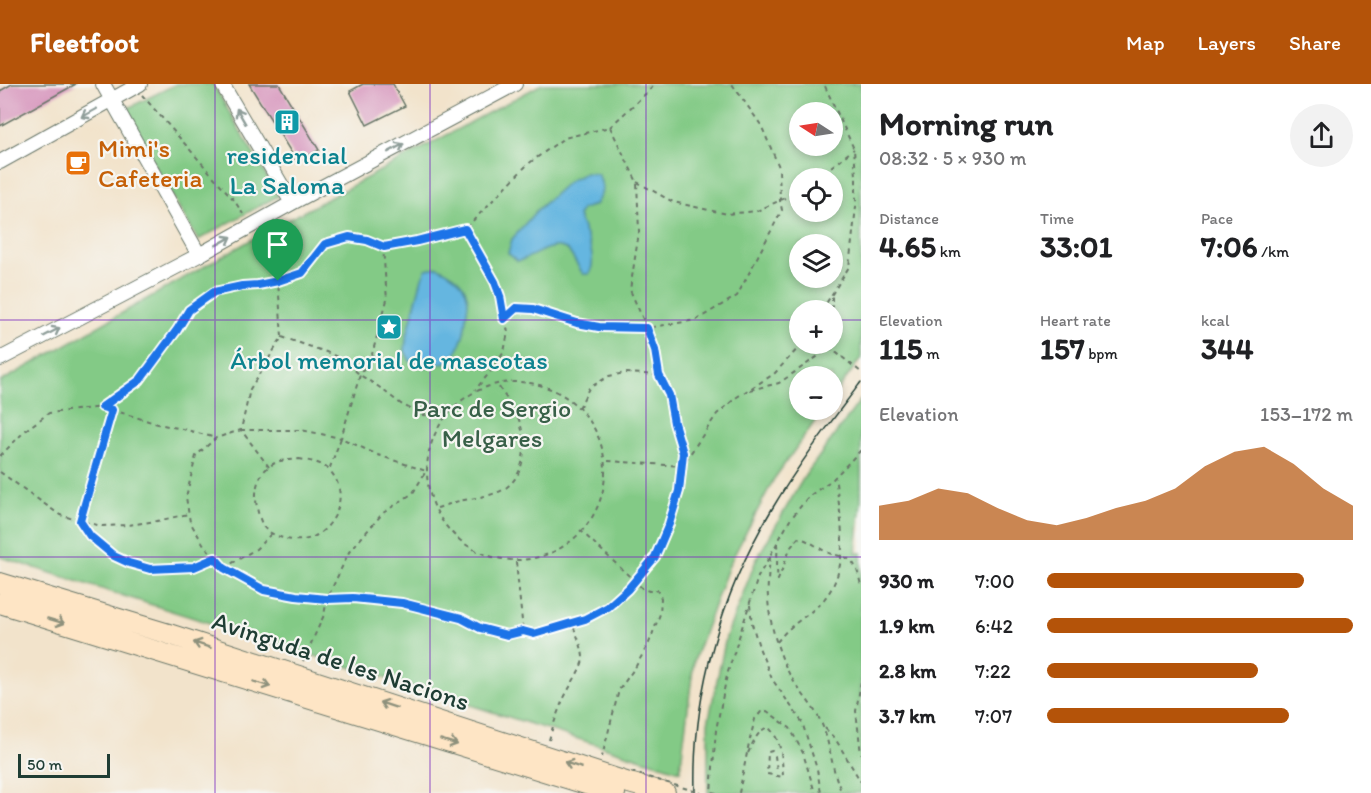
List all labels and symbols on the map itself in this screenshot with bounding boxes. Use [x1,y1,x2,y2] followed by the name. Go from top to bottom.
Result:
[789,102,843,156] north arrow
[81,107,98,119] one-way arrow
[272,107,302,137] building icon: residencial La Saloma
[235,108,247,125] one-way arrow
[98,132,202,194] place label: Mimi's Cafeteria
[227,139,347,201] place label: residencial La Saloma
[386,142,404,153] one-way arrow
[63,148,93,178] cafe icon: Mimi's Cafeteria
[252,219,303,281] pin
[215,235,233,246] one-way arrow
[374,312,404,342] place icon: Árbol memorial de mascotas
[43,326,60,338] one-way arrow
[230,344,548,376] place label: Árbol memorial de mascotas
[413,392,571,454] park label: Parc de Sergio Melgares
[208,604,474,718] street label: Avinguda de les Nacions
[46,616,65,627] one-way arrow
[193,639,212,650] one-way arrow
[252,679,271,690] one-way arrow
[379,699,398,710] one-way arrow
[439,737,458,748] one-way arrow
[18,751,110,778] scale bar
[564,758,583,769] one-way arrow

